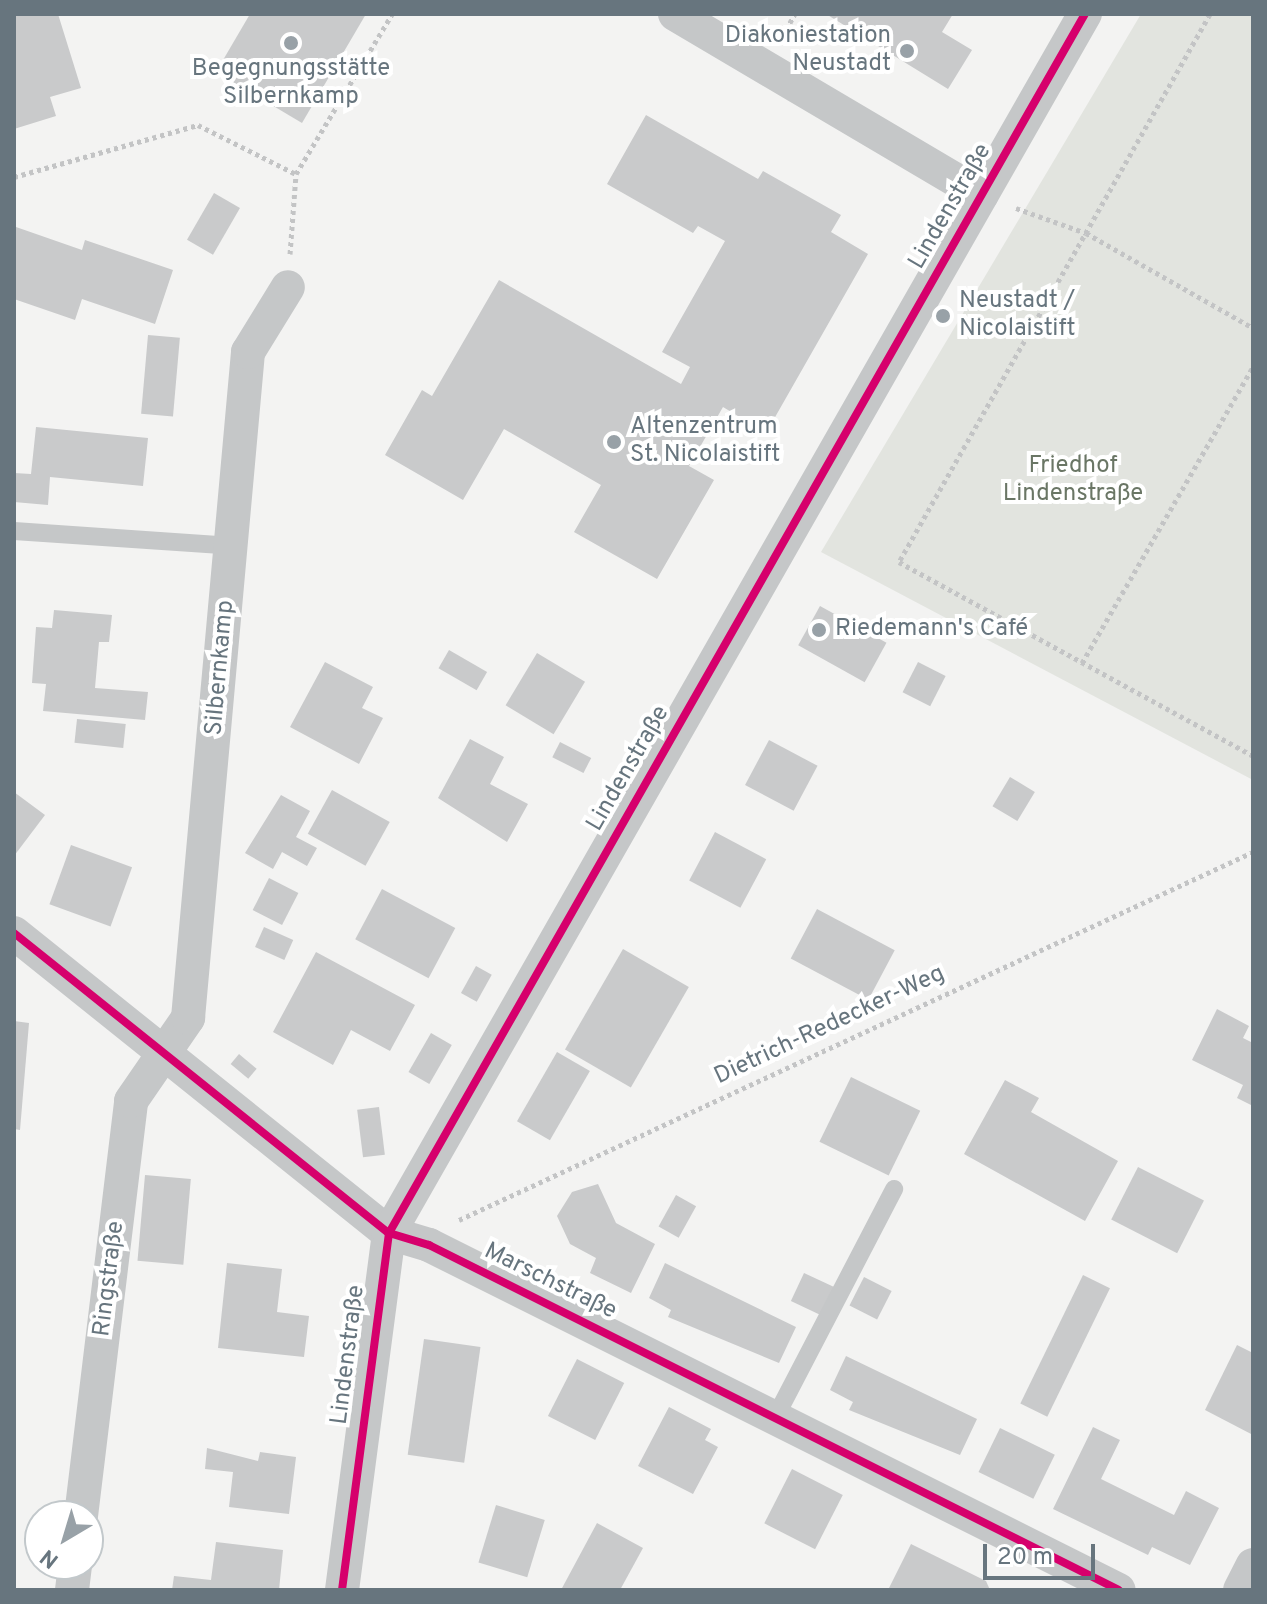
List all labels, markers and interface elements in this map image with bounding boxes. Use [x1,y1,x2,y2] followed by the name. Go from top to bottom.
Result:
[725,23,891,79] place label: Diakoniestation Neustadt
[282,34,300,52] marker: Begegnungsstätte Silbernkamp
[898,42,916,60] marker: Diakoniestation Neustadt
[192,56,390,112] place label: Begegnungsstätte Silbernkamp
[903,139,999,275] street label: Lindenstraße
[959,288,1076,344] place label: Neustadt / Nicolaistift
[934,307,952,325] marker: Neustadt / Nicolaistift
[630,414,780,470] place label: Altenzentrum St. Nicolaistift
[605,433,623,451] marker: Altenzentrum St. Nicolaistift
[1003,453,1143,509] park label: Friedhof Lindenstraße
[201,599,241,737] street label: Silbernkamp
[835,616,1028,644] place label: Riedemann's Café
[810,621,828,639] marker: Riedemann's Café
[581,701,677,837] street label: Lindenstraße
[710,960,950,1092] street label: Dietrich-Redecker-Weg
[89,1220,131,1338] street label: Ringstraße
[479,1238,621,1326] street label: Marschstraße
[326,1284,372,1426] street label: Lindenstraße
[24,1500,104,1580] north arrow
[987,1528,1099,1578] scale bar
[36,1542,65,1573] text: N
[997,1543,1053,1573] text: 20 m

